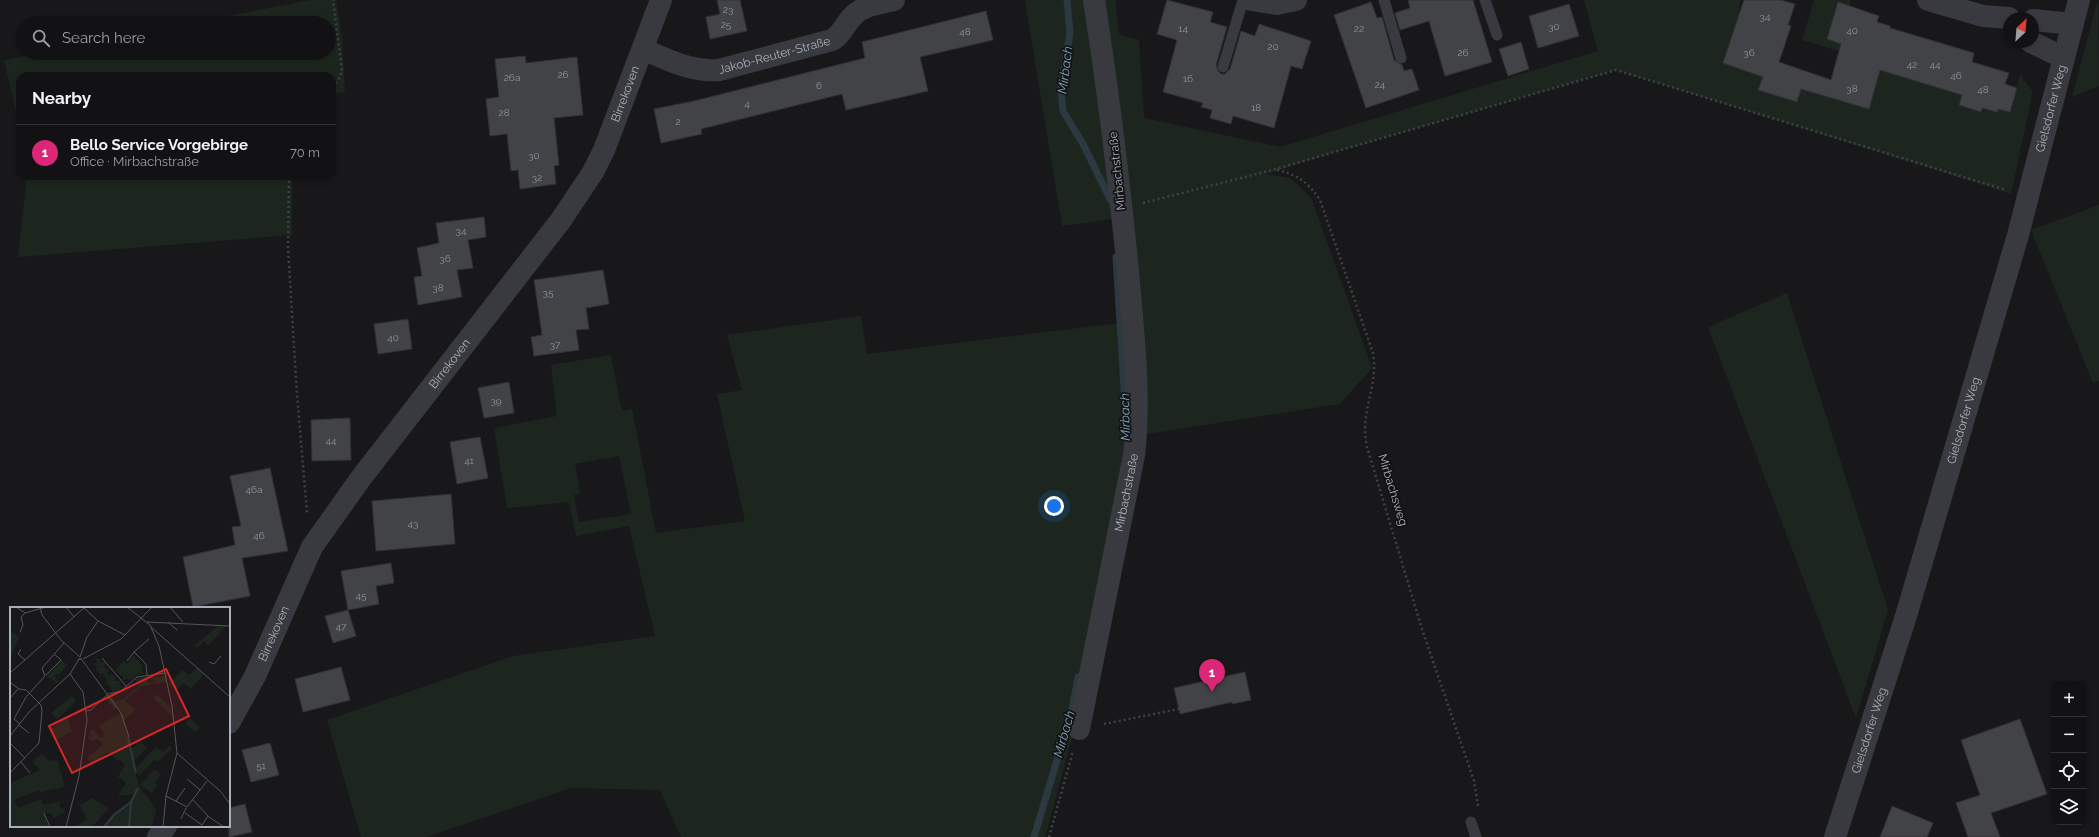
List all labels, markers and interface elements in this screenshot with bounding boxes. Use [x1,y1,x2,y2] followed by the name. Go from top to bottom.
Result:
[723,4,733,15] house number: 23
[1760,11,1771,22] house number: 34
[2003,12,2039,48] north arrow
[16,16,336,60] search box
[721,19,732,30] house number: 25
[1548,21,1560,32] house number: 30
[1178,23,1188,34] house number: 14
[1354,23,1364,34] house number: 22
[1846,25,1858,36] house number: 40
[959,26,971,37] house number: 48
[30,27,52,49] icon: search
[62,29,145,47] text: Search here
[717,34,832,77] street label: Jakob-Reuter-Straße
[1267,41,1279,52] house number: 20
[1055,45,1075,95] water label: Mirbach
[1457,47,1469,58] house number: 26
[1743,47,1755,58] house number: 36
[1907,59,1917,70] house number: 42
[1930,59,1941,70] house number: 44
[2033,63,2069,154] street label: Gielsdorfer Weg
[608,64,642,124] street label: Birrekoven
[557,69,569,80] house number: 26
[1950,70,1962,81] house number: 46
[504,72,520,83] house number: 26a
[1183,73,1193,84] house number: 16
[1375,79,1386,90] house number: 24
[816,80,822,91] house number: 6
[1846,83,1858,94] house number: 38
[1977,84,1989,95] house number: 48
[32,88,91,108] text: Nearby
[744,98,750,109] house number: 4
[1251,102,1261,113] house number: 18
[498,107,510,118] house number: 28
[675,116,681,127] house number: 2
[1106,131,1128,211] street label: Mirbachstraße
[70,136,248,154] text: Bello Service Vorgebirge
[42,145,48,160] text: 1
[290,145,320,160] text: 70 m
[528,150,540,161] house number: 30
[70,154,199,169] text: Office · Mirbachstraße
[532,172,542,183] house number: 32
[456,225,467,236] house number: 34
[439,253,451,264] house number: 36
[432,282,444,293] house number: 38
[543,287,554,298] house number: 35
[387,332,399,343] house number: 40
[426,336,473,391] street label: Birrekoven
[550,339,561,350] house number: 37
[1944,375,1983,465] street label: Gielsdorfer Weg
[1117,393,1133,441] water label: Mirbach
[490,395,502,406] house number: 39
[326,435,337,446] house number: 44
[1375,452,1411,528] street label: Mirbachsweg
[1112,453,1141,533] street label: Mirbachstraße
[464,455,475,466] house number: 41
[246,484,262,495] house number: 46a
[1044,496,1064,516] your location
[408,518,418,529] house number: 43
[253,530,265,541] house number: 46
[356,590,367,601] house number: 45
[255,604,292,664] street label: Birrekoven
[10,607,230,827] inset map
[336,621,347,632] house number: 47
[1199,659,1225,692] pin: 1
[2051,681,2087,825] map controls
[2051,681,2087,717] button: +
[1849,685,1890,775] street label: Gielsdorfer Weg
[1050,709,1078,759] water label: Mirbach
[2051,717,2087,753] button: −
[2051,753,2087,789] button: locate
[256,760,267,771] house number: 51
[2051,789,2087,825] button: layers

